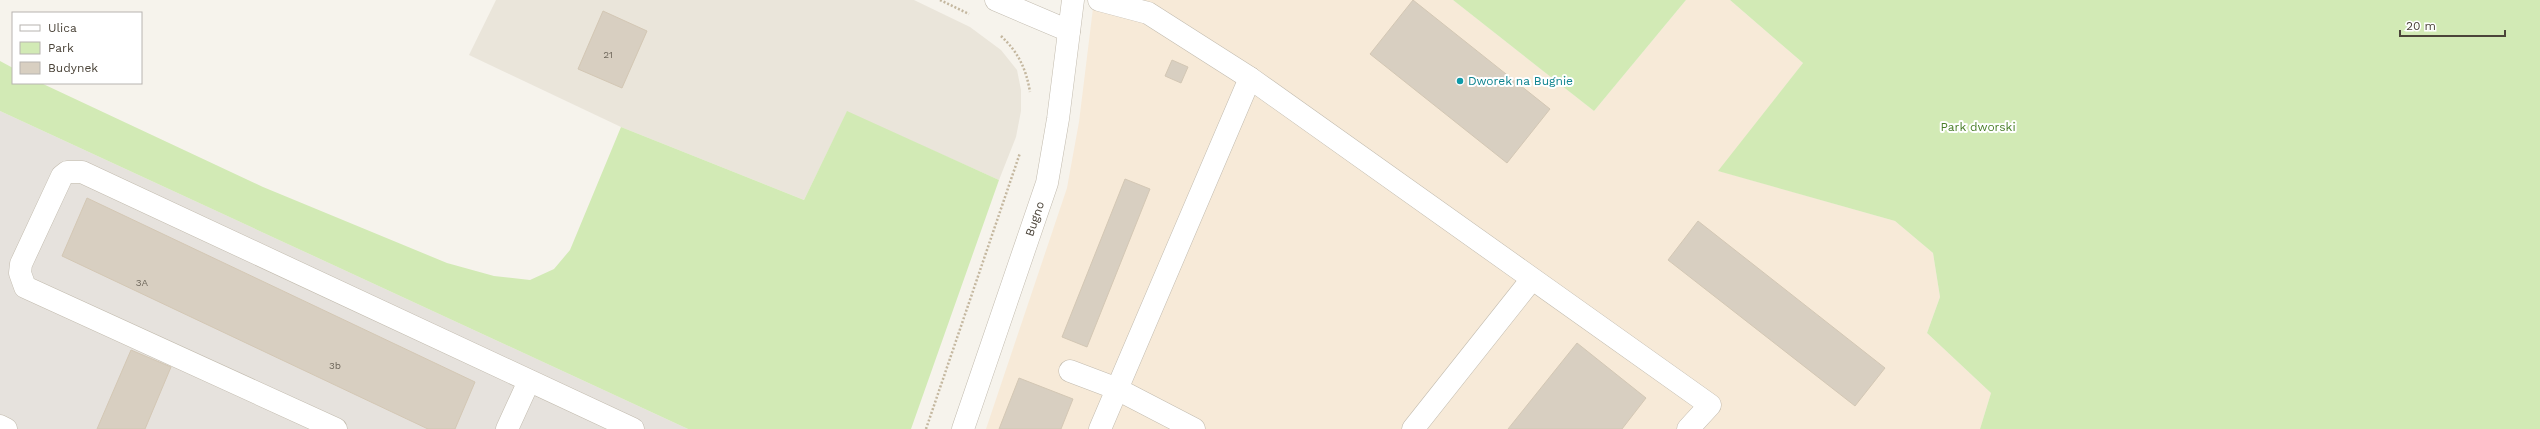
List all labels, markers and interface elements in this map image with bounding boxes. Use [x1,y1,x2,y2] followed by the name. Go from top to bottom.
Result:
[12,12,142,84] legend
[2400,12,2505,38] scale bar
[2406,19,2436,33] text: 20 m
[48,21,77,35] text: Ulica
[48,41,74,55] text: Park
[603,49,613,60] house number: 21
[48,61,98,75] text: Budynek
[1468,74,1573,88] place label: Dworek na Bugnie
[1455,76,1465,86] marker: Dworek na Bugnie
[1940,120,2016,134] park label: Park dworski
[1022,199,1047,238] street label: Bugno
[136,277,149,288] house number: 3A
[329,360,341,371] house number: 3b

